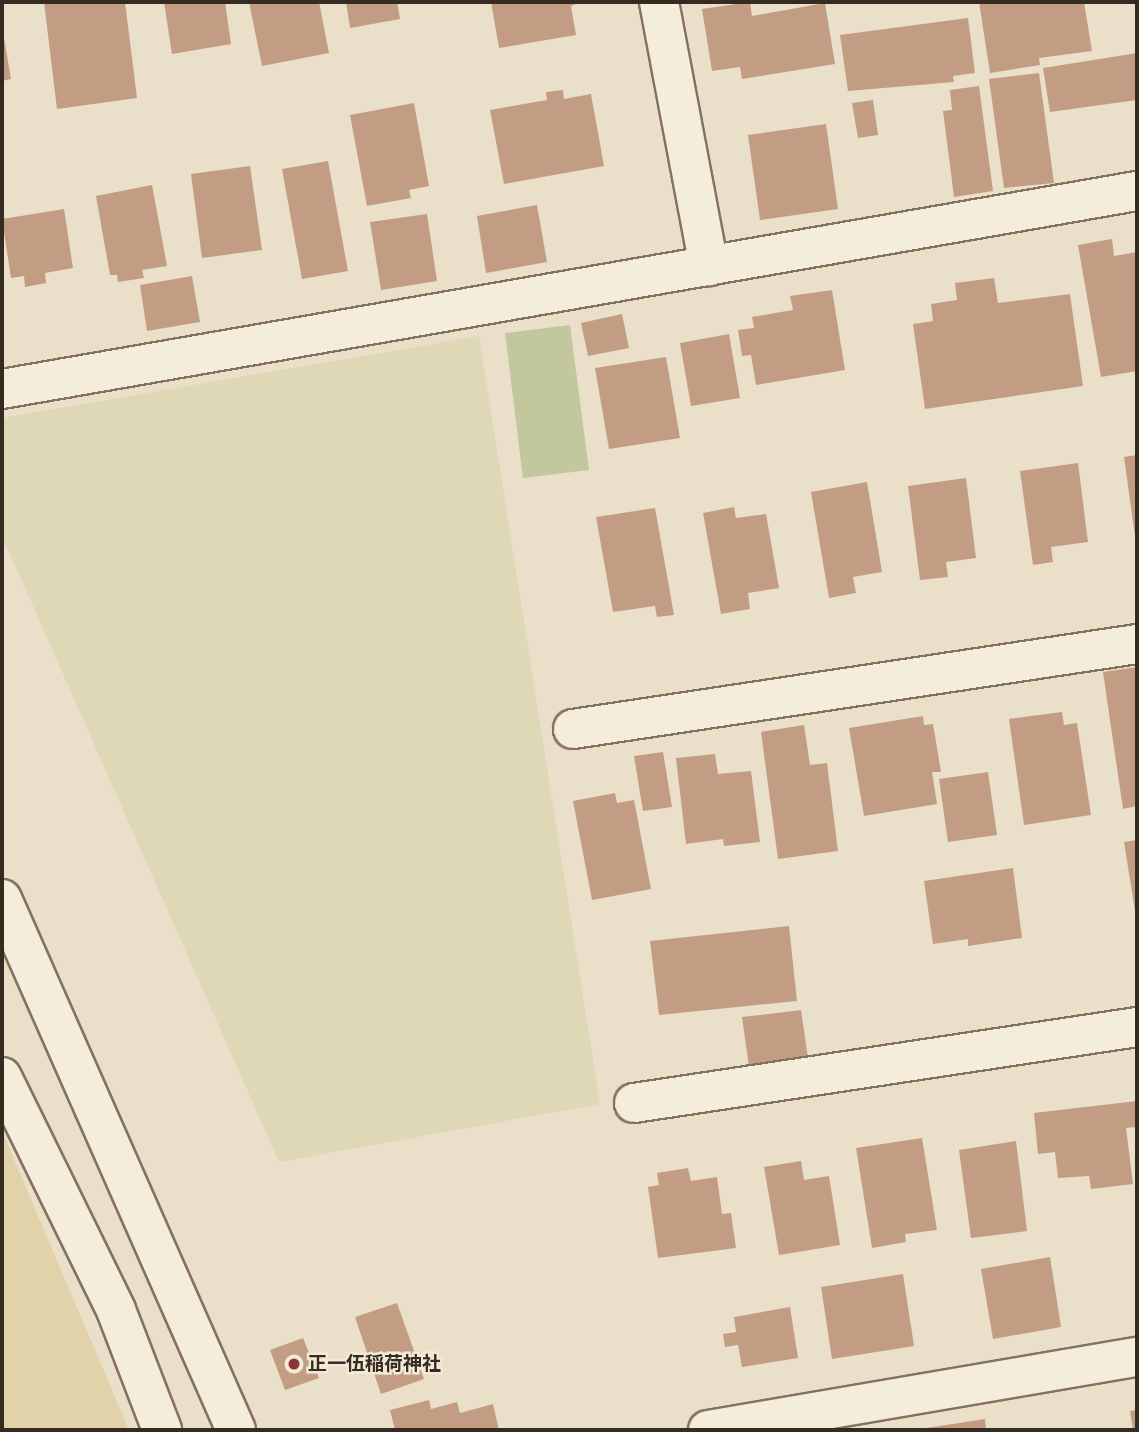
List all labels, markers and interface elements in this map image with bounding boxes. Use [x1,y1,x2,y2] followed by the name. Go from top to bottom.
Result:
[308,1353,441,1375] place label: 正一伍稲荷神社
[286,1356,302,1372] marker: 正一伍稲荷神社

